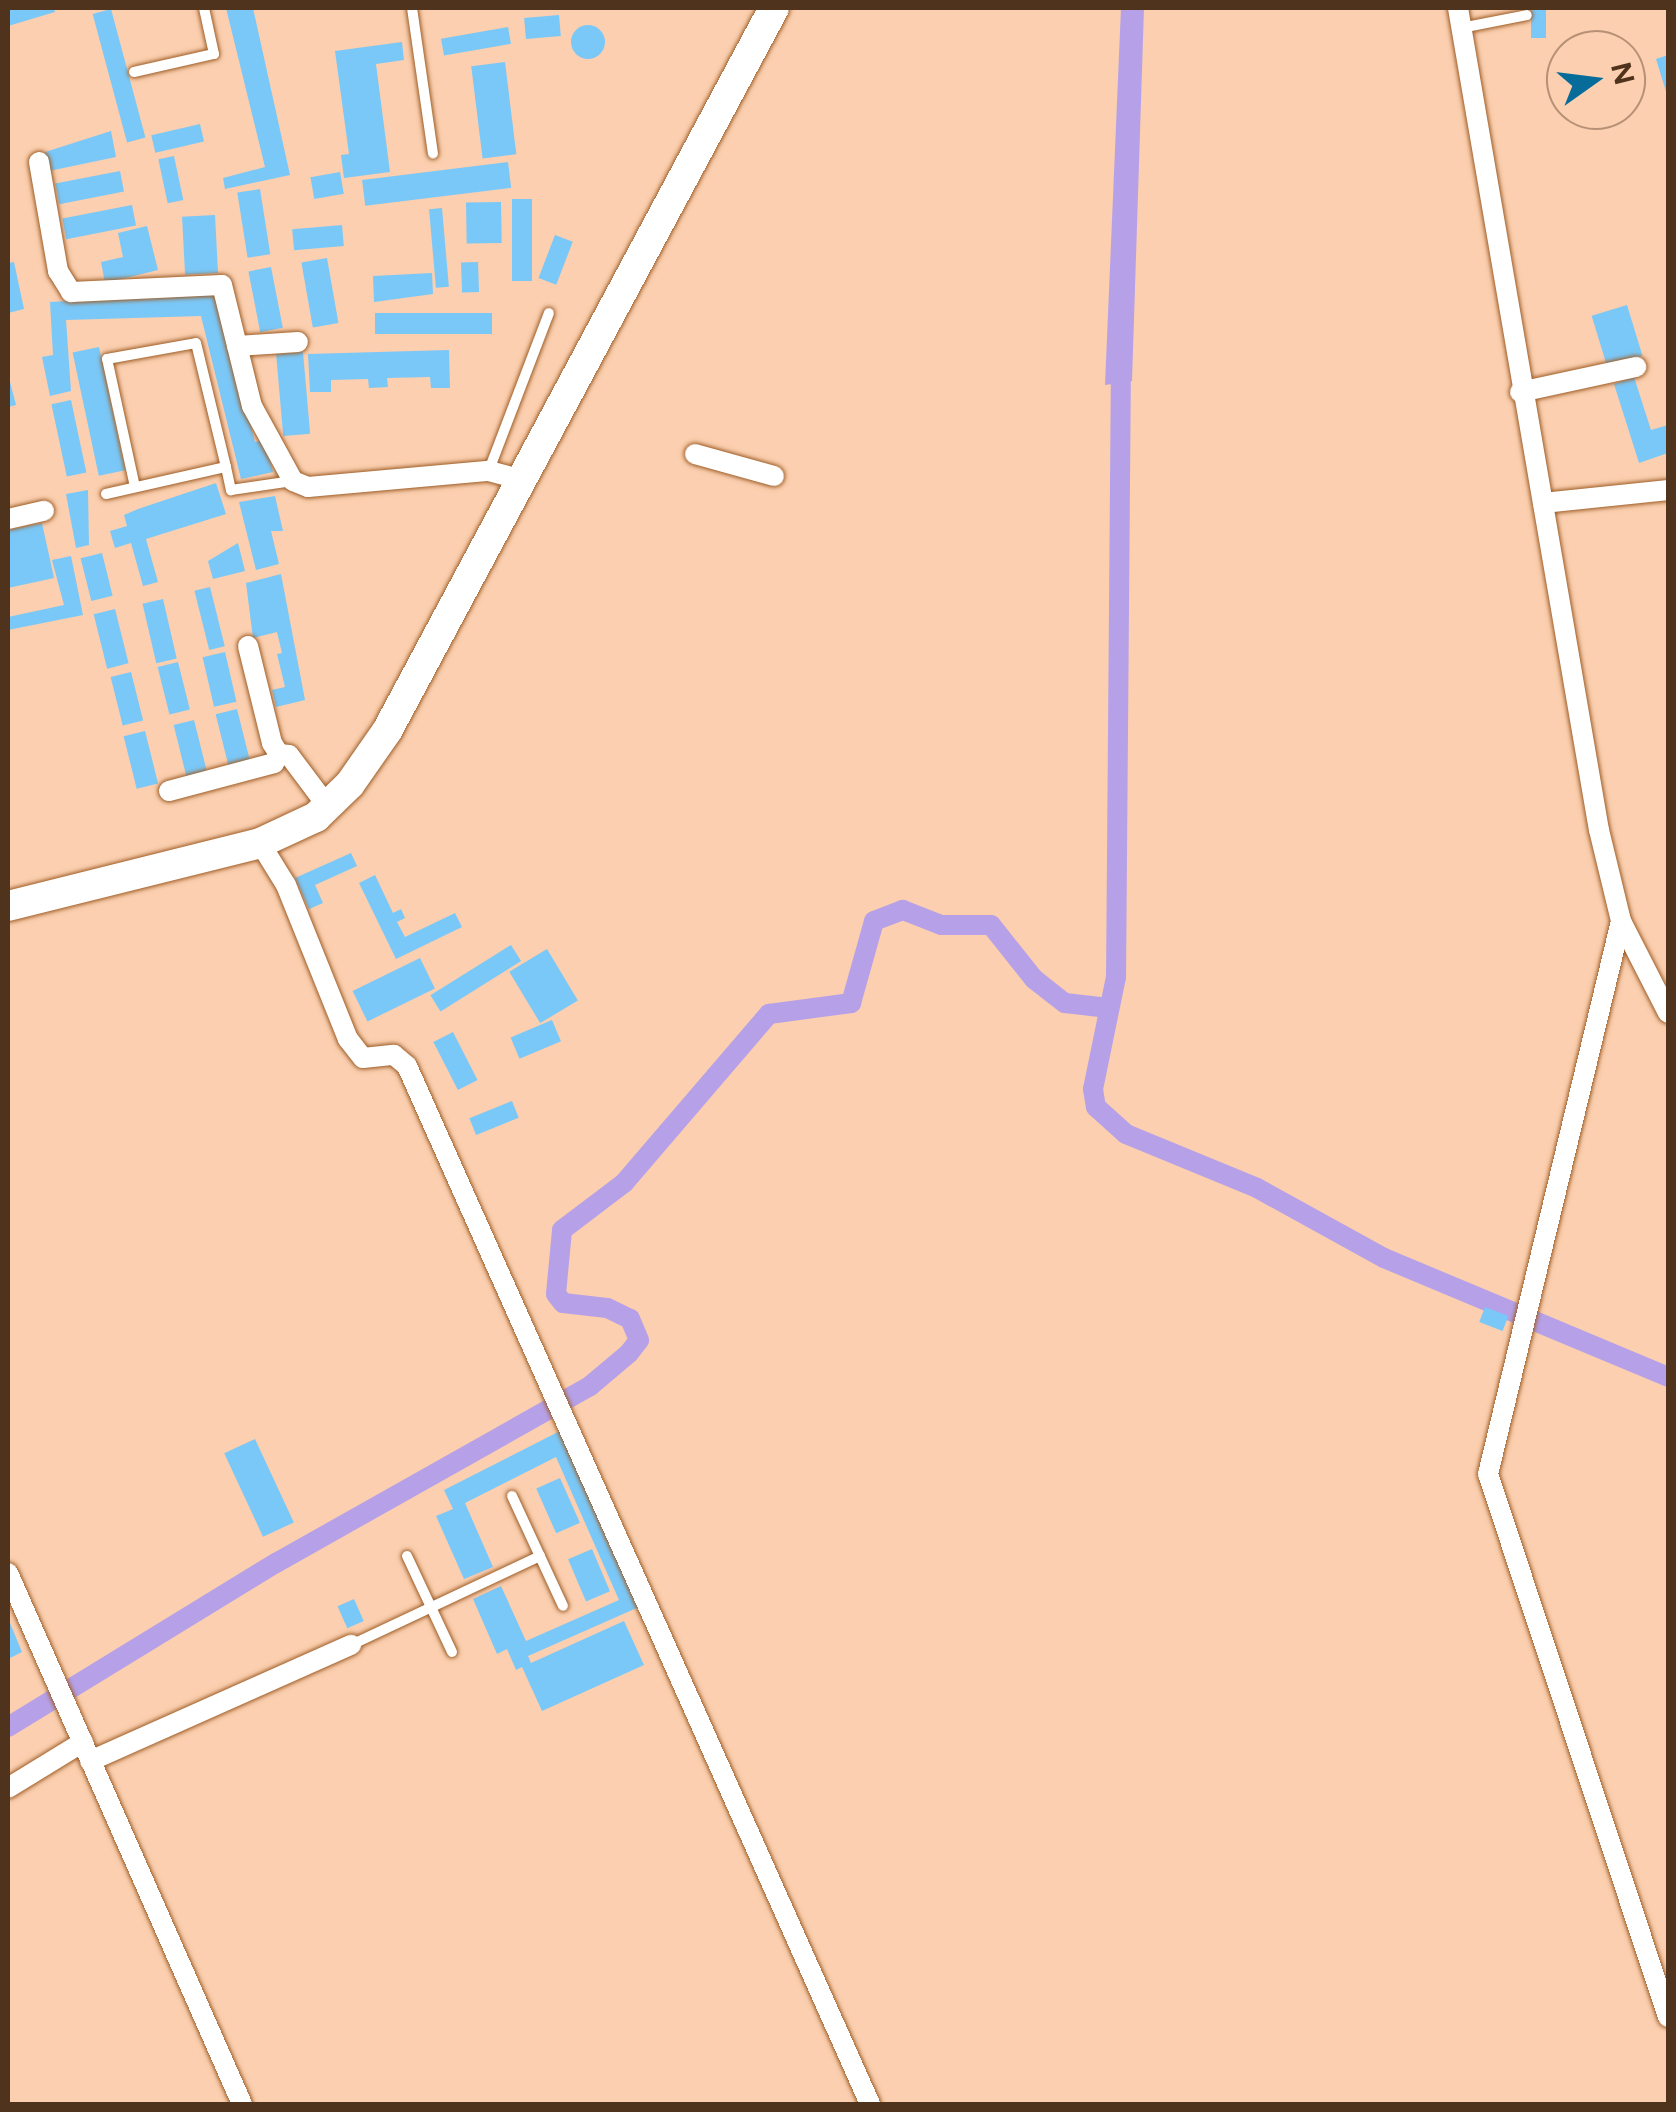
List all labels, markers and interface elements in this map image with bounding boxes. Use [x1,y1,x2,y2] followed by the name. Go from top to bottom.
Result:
[1546,30,1646,130] north arrow
[1604,59,1642,88] text: N

